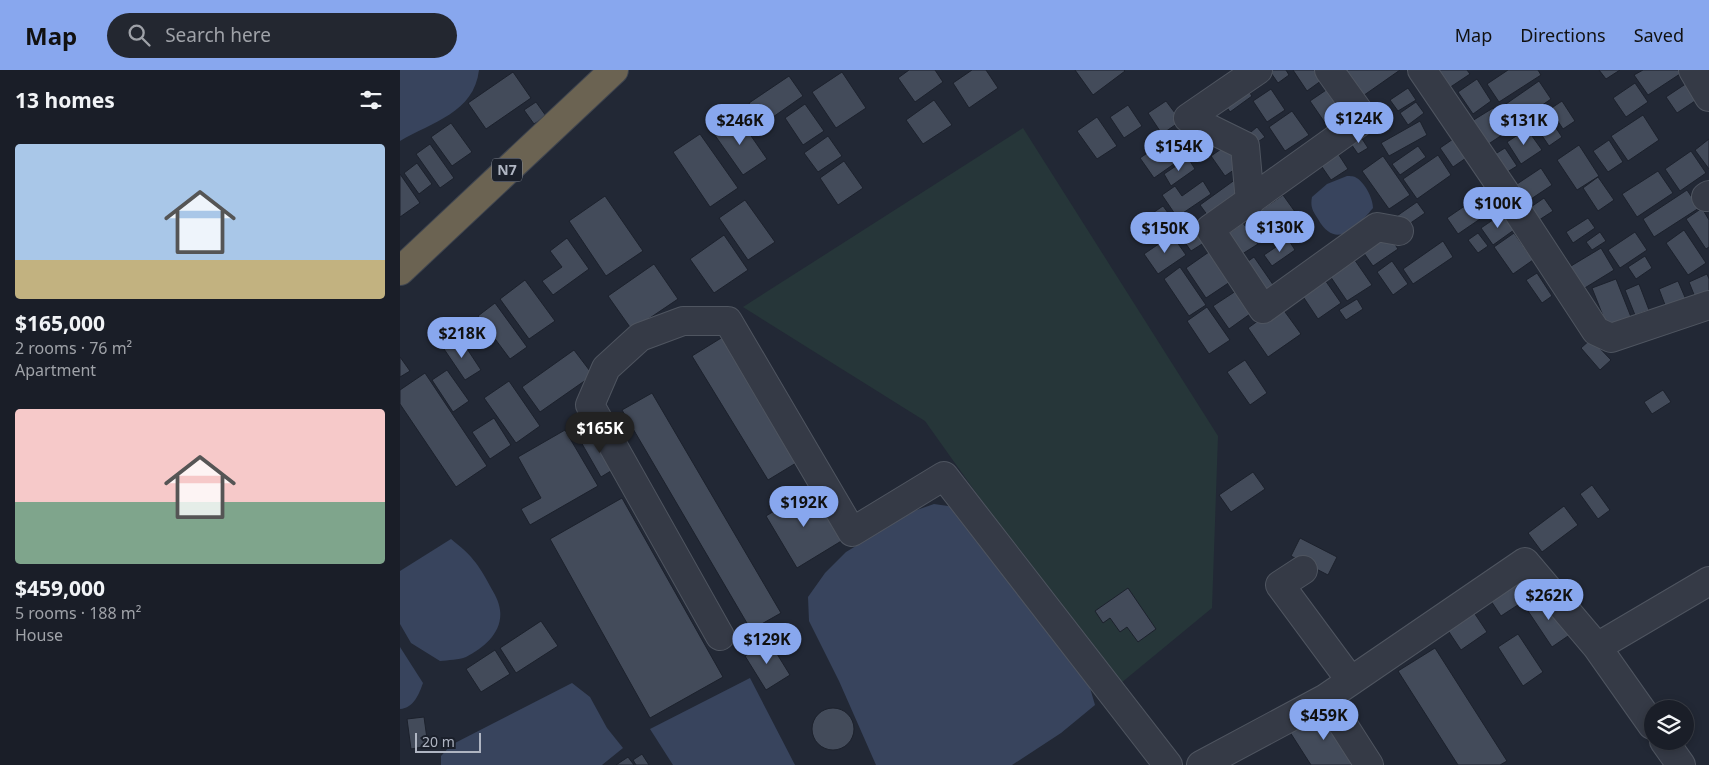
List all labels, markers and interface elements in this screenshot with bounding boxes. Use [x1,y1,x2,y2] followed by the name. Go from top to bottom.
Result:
[107,13,457,58] search box
[25,19,77,52] text: Map
[125,21,153,49] icon: search
[165,22,271,48] text: Search here
[1455,23,1492,47] text: Map
[1520,23,1606,47] text: Directions
[1634,23,1684,47] text: Saved
[15,86,115,114] text: 13 homes
[357,86,385,114] icon: filters
[1324,102,1394,144] pin: $124K
[705,104,775,146] pin: $246K
[1489,104,1559,146] pin: $131K
[1335,107,1383,129] text: $124K
[716,109,764,131] text: $246K
[1500,109,1548,131] text: $131K
[1144,129,1214,172] pin: $154K
[1155,135,1203,157] text: $154K
[492,158,522,182] road number: N7
[155,177,245,267] icon: home
[1463,186,1533,229] pin: $100K
[1474,192,1522,214] text: $100K
[1245,210,1315,253] pin: $130K
[1130,212,1200,254] pin: $150K
[1256,216,1304,238] text: $130K
[1141,217,1189,239] text: $150K
[15,309,105,337] text: $165,000
[427,316,497,359] pin: $218K
[438,322,486,344] text: $218K
[15,337,132,359] text: 2 rooms · 76 m²
[15,359,96,381] text: Apartment
[565,412,635,454] pin: $165K
[576,417,624,439] text: $165K
[155,442,245,532] icon: home
[769,486,839,528] pin: $192K
[780,491,828,513] text: $192K
[15,574,105,602] text: $459,000
[1514,578,1584,621] pin: $262K
[1525,584,1573,606] text: $262K
[15,602,141,624] text: 5 rooms · 188 m²
[732,622,802,665] pin: $129K
[15,624,63,646] text: House
[743,628,791,650] text: $129K
[1289,698,1359,741] pin: $459K
[1644,700,1694,750] map controls
[1644,700,1694,750] button: layers
[1300,704,1348,726] text: $459K
[415,730,481,753] scale bar
[422,732,455,751] text: 20 m

